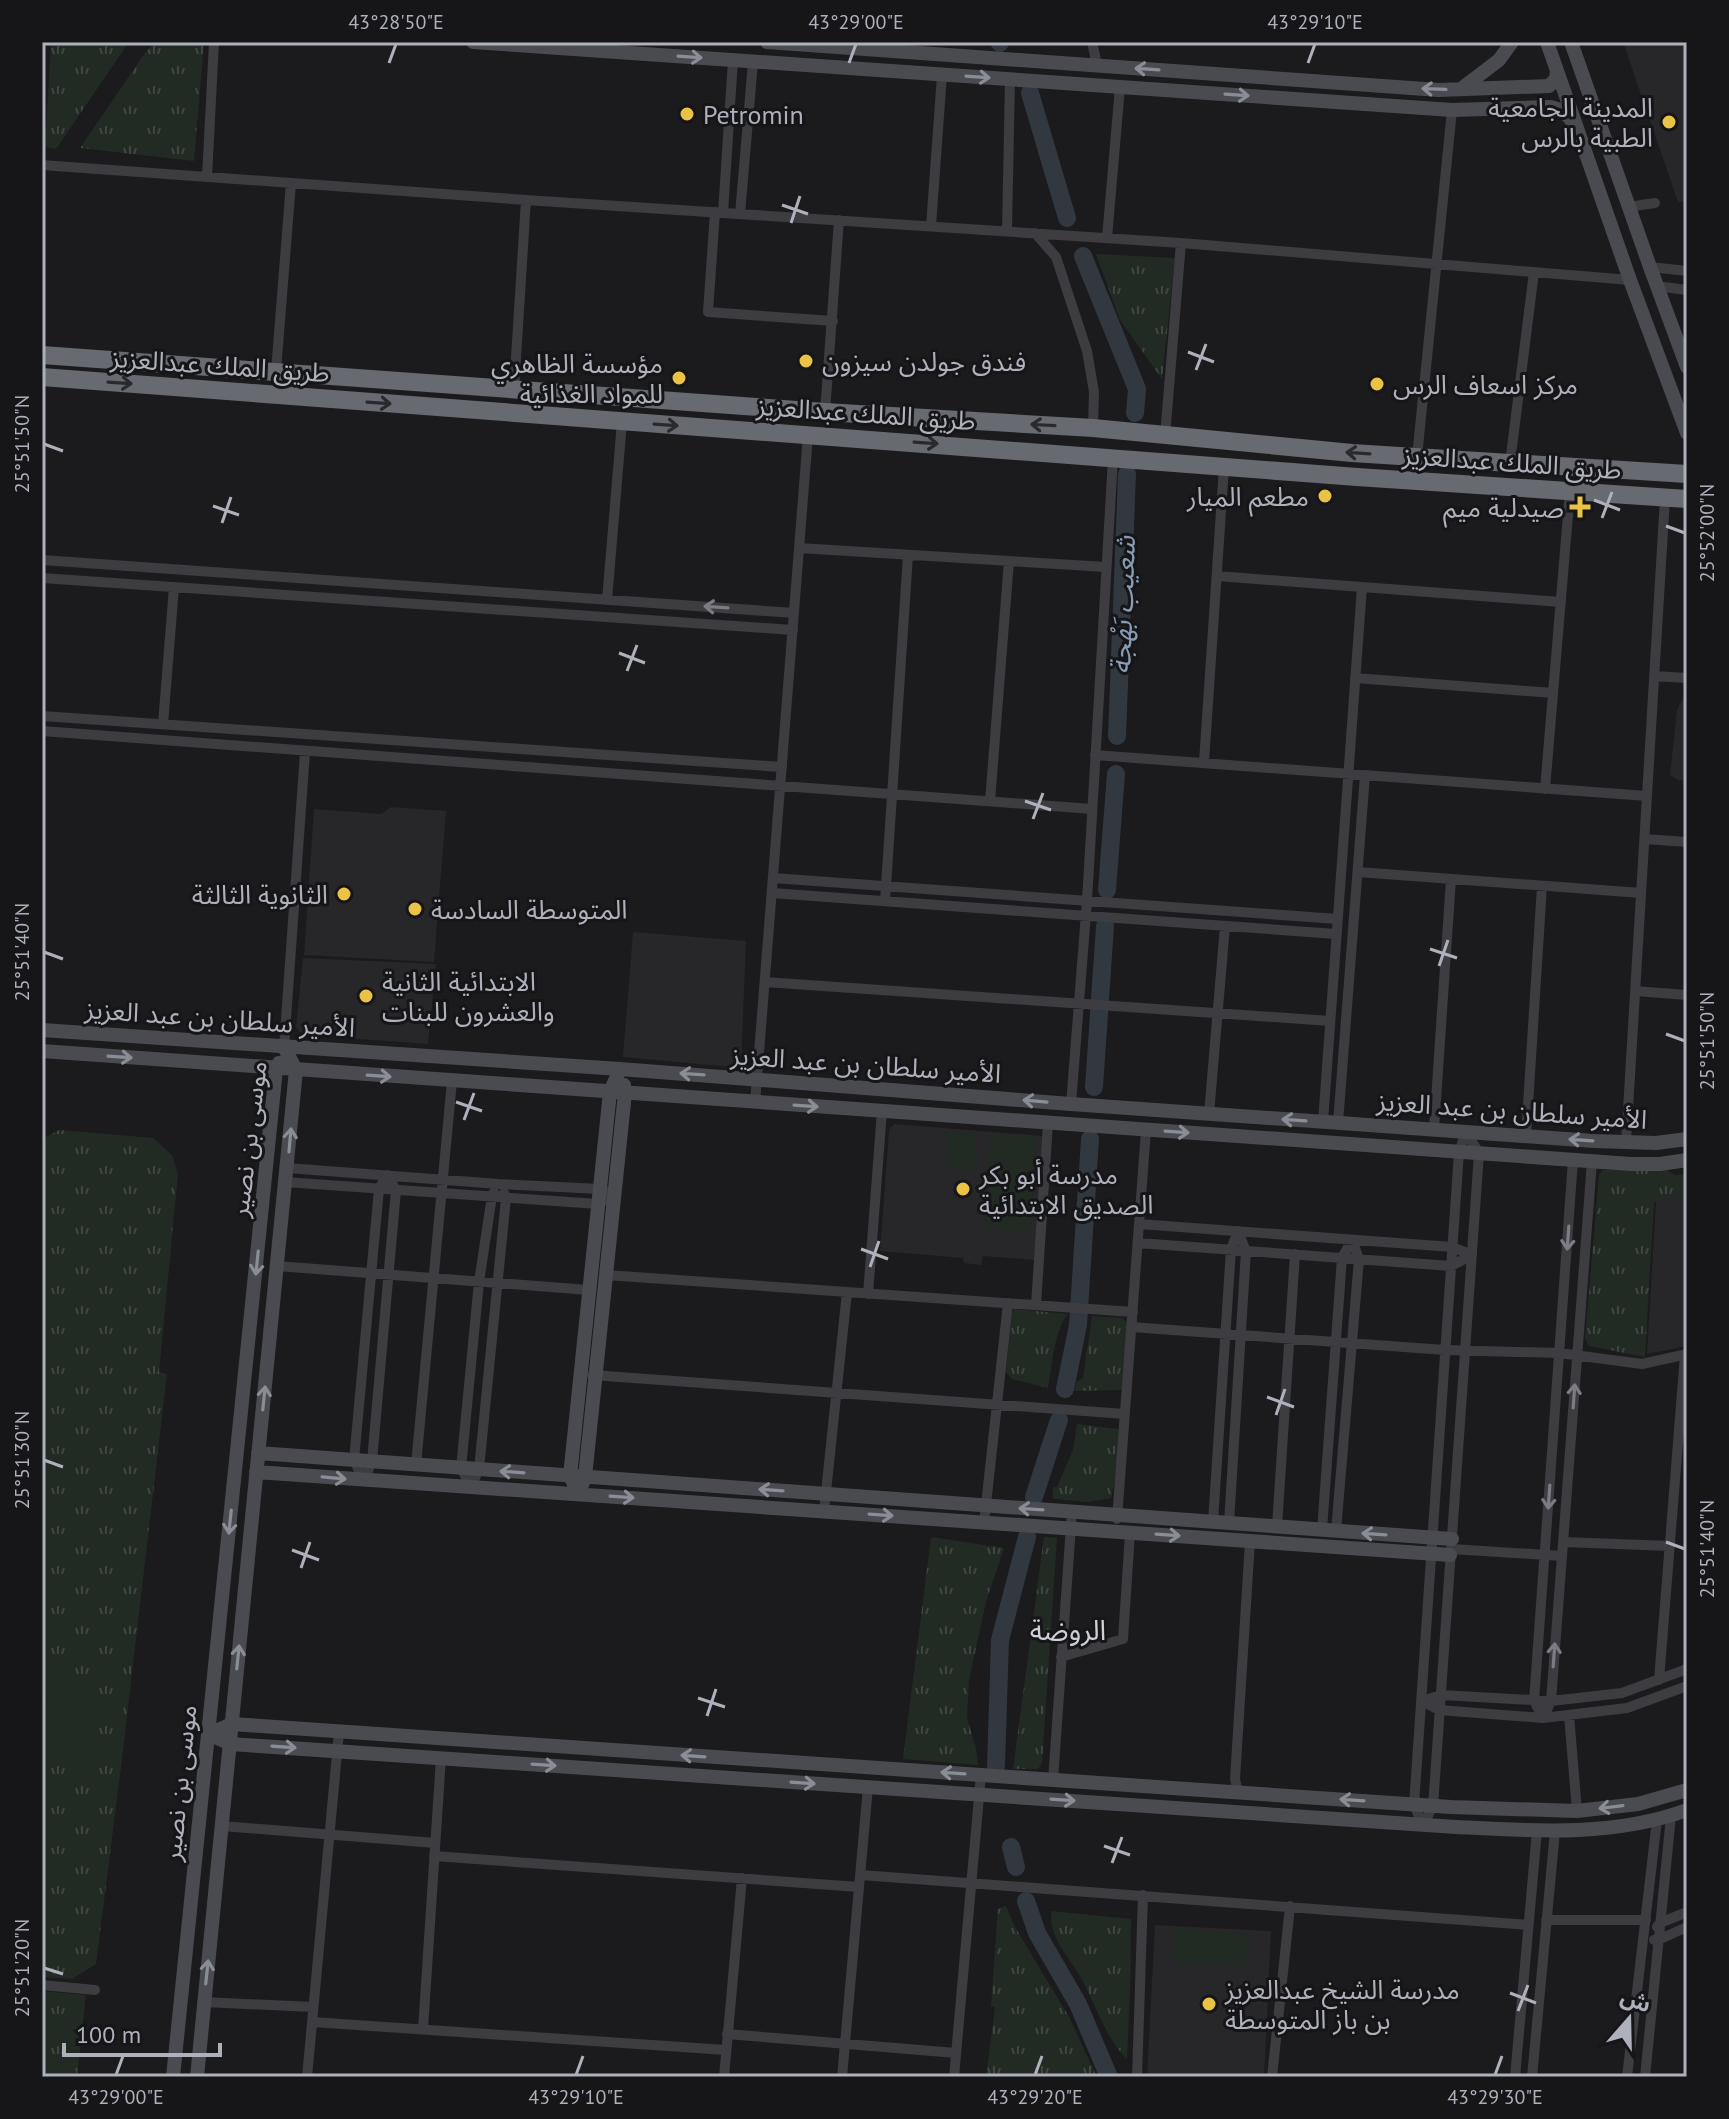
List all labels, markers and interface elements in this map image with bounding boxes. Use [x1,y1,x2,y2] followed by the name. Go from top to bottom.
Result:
[348,9,444,35] text: 43°28'50"E
[808,9,904,35] text: 43°29'00"E
[1267,9,1363,35] text: 43°29'10"E
[676,50,703,65] one-way arrow
[1134,61,1161,76] one-way arrow
[964,70,991,85] one-way arrow
[1421,82,1448,97] one-way arrow
[1223,88,1250,103] one-way arrow
[1488,91,1653,154] place label: المدينة الجامعية الطبية بالرس
[703,98,804,131] place label: Petromin
[678,105,696,123] marker: Petromin
[1660,113,1678,131] marker: المدينة الجامعية الطبية بالرس
[108,341,331,389] street label: طريق الملك عبدالعزيز
[822,345,1026,378] place label: فندق جولدن سيزون
[491,347,663,410] place label: مؤسسة الظاهري للمواد الغذائية
[797,352,815,370] marker: فندق جولدن سيزون
[1393,368,1578,401] place label: مركز اسعاف الرس
[670,369,688,387] marker: مؤسسة الظاهري للمواد الغذائية
[1368,375,1386,393] marker: مركز اسعاف الرس
[106,376,133,391] one-way arrow
[754,389,977,437] street label: طريق الملك عبدالعزيز
[9,395,35,493] text: 25°51'50"N
[365,396,392,411] one-way arrow
[1030,417,1057,432] one-way arrow
[652,418,679,433] one-way arrow
[912,436,938,451] one-way arrow
[1400,438,1623,486] street label: طريق الملك عبدالعزيز
[1345,445,1372,460] one-way arrow
[1186,480,1309,517] place label: مطعم الميار
[1694,484,1720,582] text: 25°52'00"N
[1316,487,1334,505] marker: مطعم الميار
[1443,491,1564,528] place label: صيدلية ميم
[1571,498,1589,516] marker: صيدلية ميم
[1101,534,1143,675] water label: شعيب بَهْجة
[703,599,730,614] one-way arrow
[192,878,328,911] place label: الثانوية الثالثة
[335,885,353,903] marker: الثانوية الثالثة
[431,893,627,926] place label: المتوسطة السادسة
[406,900,424,918] marker: المتوسطة السادسة
[9,903,35,1001] text: 25°51'40"N
[382,965,555,1028] place label: الابتدائية الثانية والعشرون للبنات
[357,987,375,1005] marker: الابتدائية الثانية والعشرون للبنات
[83,992,356,1044] street label: الأمير سلطان بن عبد العزيز
[1694,992,1720,1090] text: 25°51'50"N
[729,1038,1002,1090] street label: الأمير سلطان بن عبد العزيز
[106,1050,133,1065] one-way arrow
[222,1059,274,1220] street label: موسى بن نصير
[679,1066,706,1081] one-way arrow
[365,1069,392,1084] one-way arrow
[1375,1084,1648,1136] street label: الأمير سلطان بن عبد العزيز
[1022,1093,1049,1108] one-way arrow
[792,1099,819,1114] one-way arrow
[1281,1112,1308,1127] one-way arrow
[1163,1125,1190,1140] one-way arrow
[283,1127,298,1154] one-way arrow
[1568,1132,1595,1147] one-way arrow
[978,1158,1154,1221] place label: مدرسة أبو بكر الصديق الابتدائية
[954,1180,972,1198] marker: مدرسة أبو بكر الصديق الابتدائية
[1560,1224,1575,1251] one-way arrow
[249,1249,264,1276] one-way arrow
[1567,1383,1582,1410] one-way arrow
[256,1385,271,1412] one-way arrow
[9,1411,35,1509] text: 25°51'30"N
[499,1464,526,1479] one-way arrow
[320,1471,347,1486] one-way arrow
[759,1482,785,1497] one-way arrow
[1541,1483,1556,1510] one-way arrow
[608,1490,635,1505] one-way arrow
[1694,1500,1720,1598] text: 25°51'40"N
[1018,1501,1045,1516] one-way arrow
[223,1508,238,1535] one-way arrow
[867,1508,894,1523] one-way arrow
[1361,1526,1388,1541] one-way arrow
[1154,1528,1181,1543] one-way arrow
[1030,1611,1106,1648] district label: الروضة
[1547,1642,1562,1669] one-way arrow
[231,1644,246,1671] one-way arrow
[154,1703,204,1864] street label: موسى بن نصير
[270,1740,297,1755] one-way arrow
[680,1748,707,1763] one-way arrow
[530,1758,557,1773] one-way arrow
[940,1765,967,1780] one-way arrow
[789,1776,816,1791] one-way arrow
[1339,1792,1366,1807] one-way arrow
[1049,1793,1076,1808] one-way arrow
[1599,1800,1624,1815] one-way arrow
[9,1919,35,2017] text: 25°51'20"N
[200,1959,215,1985] one-way arrow
[1224,1973,1460,2036] place label: مدرسة الشيخ عبدالعزيز بن باز المتوسطة
[1589,1979,1669,2059] north arrow
[1617,1982,1655,2019] text: ش
[1200,1995,1218,2013] marker: مدرسة الشيخ عبدالعزيز بن باز المتوسطة
[64,2007,220,2057] scale bar
[76,2019,141,2050] text: 100 m
[68,2084,164,2110] text: 43°29'00"E
[528,2084,624,2110] text: 43°29'10"E
[987,2084,1083,2110] text: 43°29'20"E
[1447,2084,1543,2110] text: 43°29'30"E

